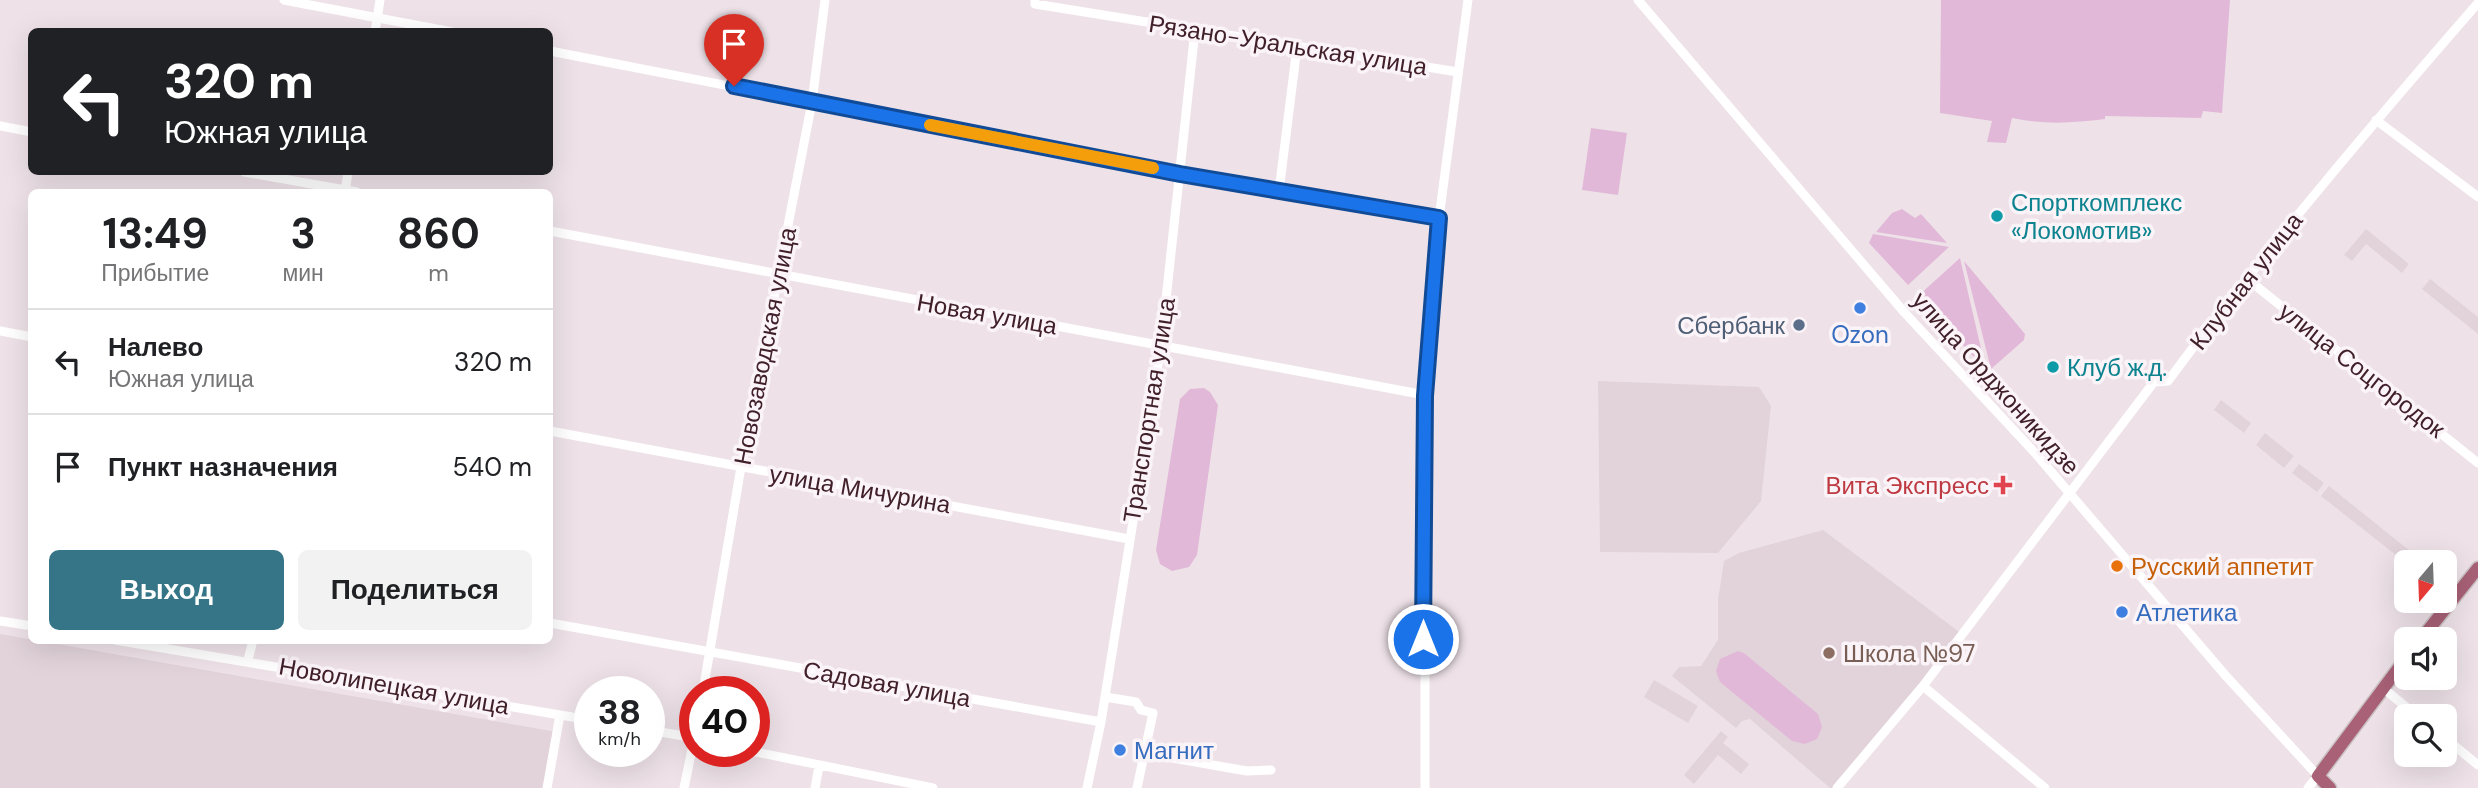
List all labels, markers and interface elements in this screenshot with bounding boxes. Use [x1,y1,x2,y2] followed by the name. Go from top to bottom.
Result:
[1147,8,1430,82] street label: Рязано-Уральская улица
[704,14,764,86] pin
[715,25,753,63] icon: arrive
[164,49,314,113] text: 320 m
[49,56,140,147] icon: left
[164,111,367,153] text: Южная улица
[2011,187,2182,246] place label: Спорткомплекс «Локомотив»
[103,206,208,261] text: 13:49
[290,206,316,261] text: 3
[397,206,480,261] text: 860
[2183,206,2310,356] street label: Клубная улица
[1989,208,2005,224] marker: Спорткомплекс «Локомотив»
[727,224,803,468] street label: Новозаводская улица
[101,258,209,288] text: Прибытие
[282,258,324,288] text: мин
[428,258,449,288] text: m
[1906,285,2086,481] street label: улица Орджоникидзе
[914,286,1060,342] street label: Новая улица
[1116,295,1182,525] street label: Транспортная улица
[2273,295,2452,445] street label: улица Соцгородок
[1852,300,1868,316] marker: Ozon
[1677,310,1785,341] place label: Сбербанк
[1791,317,1807,333] marker: Сбербанк
[1831,319,1889,350] place label: Ozon
[108,330,203,364] text: Налево
[49,343,87,381] icon: left
[454,345,532,379] text: 320 m
[2067,352,2167,383] place label: Клуб ж.д.
[2045,359,2061,375] marker: Клуб ж.д.
[108,364,254,394] text: Южная улица
[49,448,87,486] icon: arrive
[108,450,338,484] text: Пункт назначения
[452,450,532,484] text: 540 m
[767,458,954,520] street label: улица Мичурина
[1825,470,1989,501] place label: Вита Экспресс
[1995,477,2011,493] marker: Вита Экспресс
[49,550,284,630] button: Выход
[298,550,532,630] button: Поделиться
[2394,550,2457,612] north arrow
[2394,550,2457,767] map controls
[2131,551,2314,582] place label: Русский аппетит
[2109,558,2125,574] marker: Русский аппетит
[2136,597,2238,628] place label: Атлетика
[1386,602,1460,676] position arrow
[2114,604,2130,620] marker: Атлетика
[2394,627,2457,690] button: sound
[1843,638,1975,669] place label: Школа №97
[1821,645,1837,661] marker: Школа №97
[276,650,512,722] street label: Новолипецкая улица
[801,654,974,714] street label: Садовая улица
[679,676,770,767] speed limit sign: 40
[598,689,641,735] text: 38
[2394,704,2457,767] button: search
[598,727,641,751] text: km/h
[1134,735,1214,766] place label: Магнит
[1112,742,1128,758] marker: Магнит

